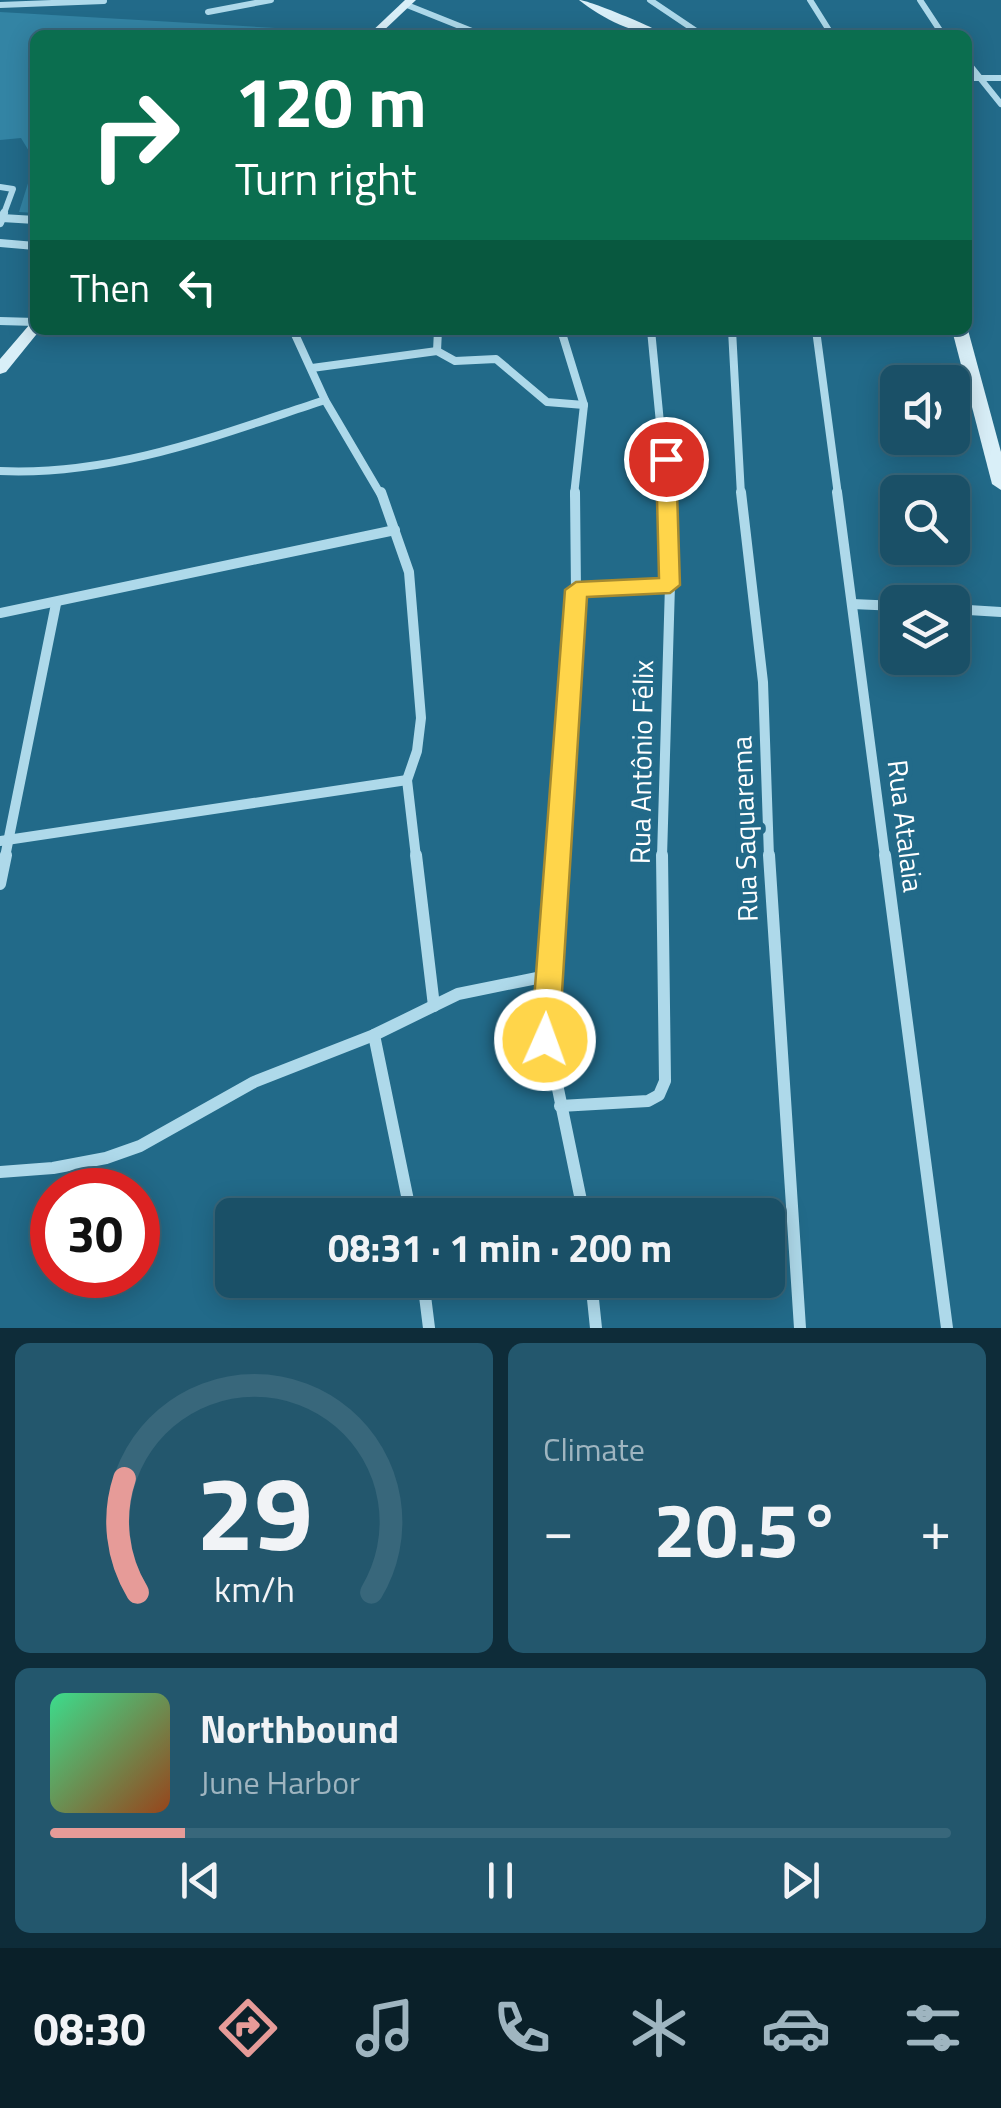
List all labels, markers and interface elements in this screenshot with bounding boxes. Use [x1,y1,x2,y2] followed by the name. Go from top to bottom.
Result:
[235,48,427,154] text: 120 m
[70,70,200,200] icon: right
[235,144,417,212] text: Turn right
[70,259,150,317] text: Then
[170,260,225,315] icon: left
[880,365,970,675] map controls
[880,365,970,455] button: sound
[624,417,709,502] pin
[639,432,694,487] icon: arrive
[880,475,970,565] button: search
[880,585,970,675] button: layers
[618,659,664,864] street label: Rua Antônio Félix
[719,735,769,923] street label: Rua Saquarema
[877,757,935,895] street label: Rua Atalaia
[493,988,597,1092] position arrow
[30,1168,160,1298] speed limit sign: 30
[328,1219,672,1277] text: 08:31 · 1 min · 200 m
[543,1425,645,1473] text: Climate
[196,1432,312,1590] text: 29
[653,1472,841,1586] text: 20.5°
[543,1488,574,1571] text: −
[920,1488,951,1571] text: +
[214,1561,294,1616] text: km/h
[200,1700,399,1758] text: Northbound
[200,1758,360,1806] text: June Harbor
[173,1853,228,1908] icon: previous
[473,1853,528,1908] icon: pause
[773,1853,828,1908] icon: next
[213,1993,283,2063] icon: directions
[350,1993,420,2063] icon: music
[487,1993,557,2063] icon: phone
[624,1993,694,2063] icon: climate
[761,1993,831,2063] icon: car
[898,1993,968,2063] icon: filters
[33,1994,146,2062] text: 08:30

